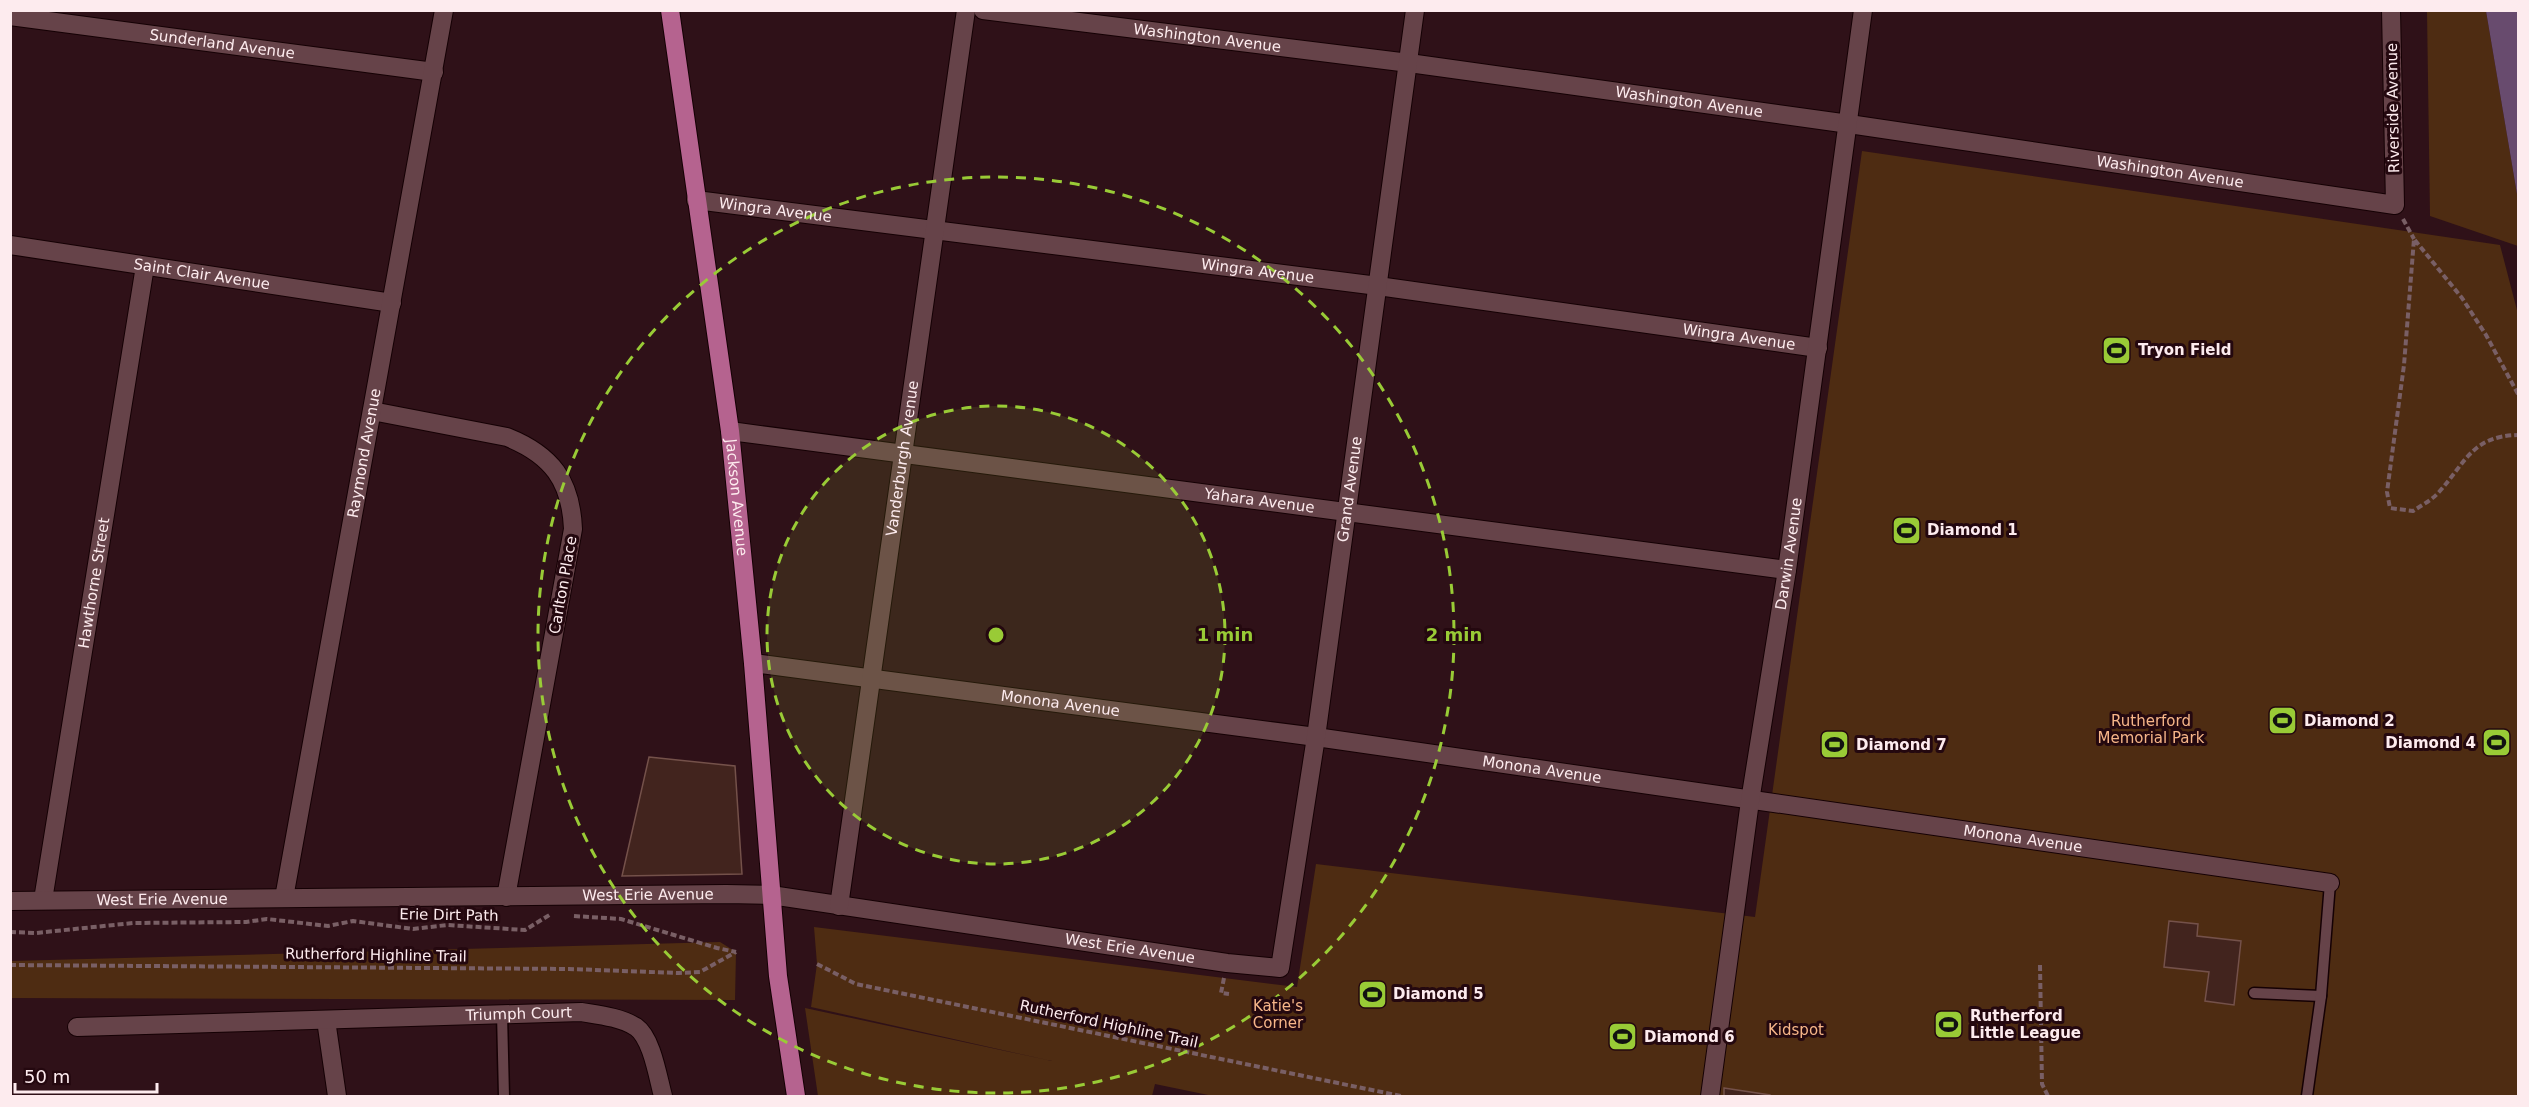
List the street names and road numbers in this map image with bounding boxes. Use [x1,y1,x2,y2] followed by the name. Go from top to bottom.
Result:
[1132,20,1282,56] street label: Washington Avenue
[148,26,296,63] street label: Sunderland Avenue
[2383,43,2403,173] street label: Riverside Avenue
[1614,83,1764,121] street label: Washington Avenue
[2095,152,2245,191] street label: Washington Avenue
[718,194,833,226] street label: Wingra Avenue
[132,255,271,293] street label: Saint Clair Avenue
[1200,255,1315,287] street label: Wingra Avenue
[1681,320,1797,354] street label: Wingra Avenue
[882,379,922,538] street label: Vanderburgh Avenue
[344,387,385,520] street label: Raymond Avenue
[1334,435,1366,543] street label: Grand Avenue
[722,437,751,557] street label: Jackson Avenue
[1202,484,1316,517] street label: Yahara Avenue
[1772,496,1806,611] street label: Darwin Avenue
[75,516,113,650] street label: Hawthorne Street
[546,535,580,635] street label: Carlton Place
[1000,687,1121,720] street label: Monona Avenue
[1481,752,1603,787] street label: Monona Avenue
[1962,821,2084,856] street label: Monona Avenue
[582,885,714,904] street label: West Erie Avenue
[96,890,228,909] street label: West Erie Avenue
[399,905,499,925] street label: Erie Dirt Path
[1064,930,1196,967] street label: West Erie Avenue
[285,944,467,966] street label: Rutherford Highline Trail
[1018,996,1200,1052] street label: Rutherford Highline Trail
[464,1003,572,1024] street label: Triumph Court

